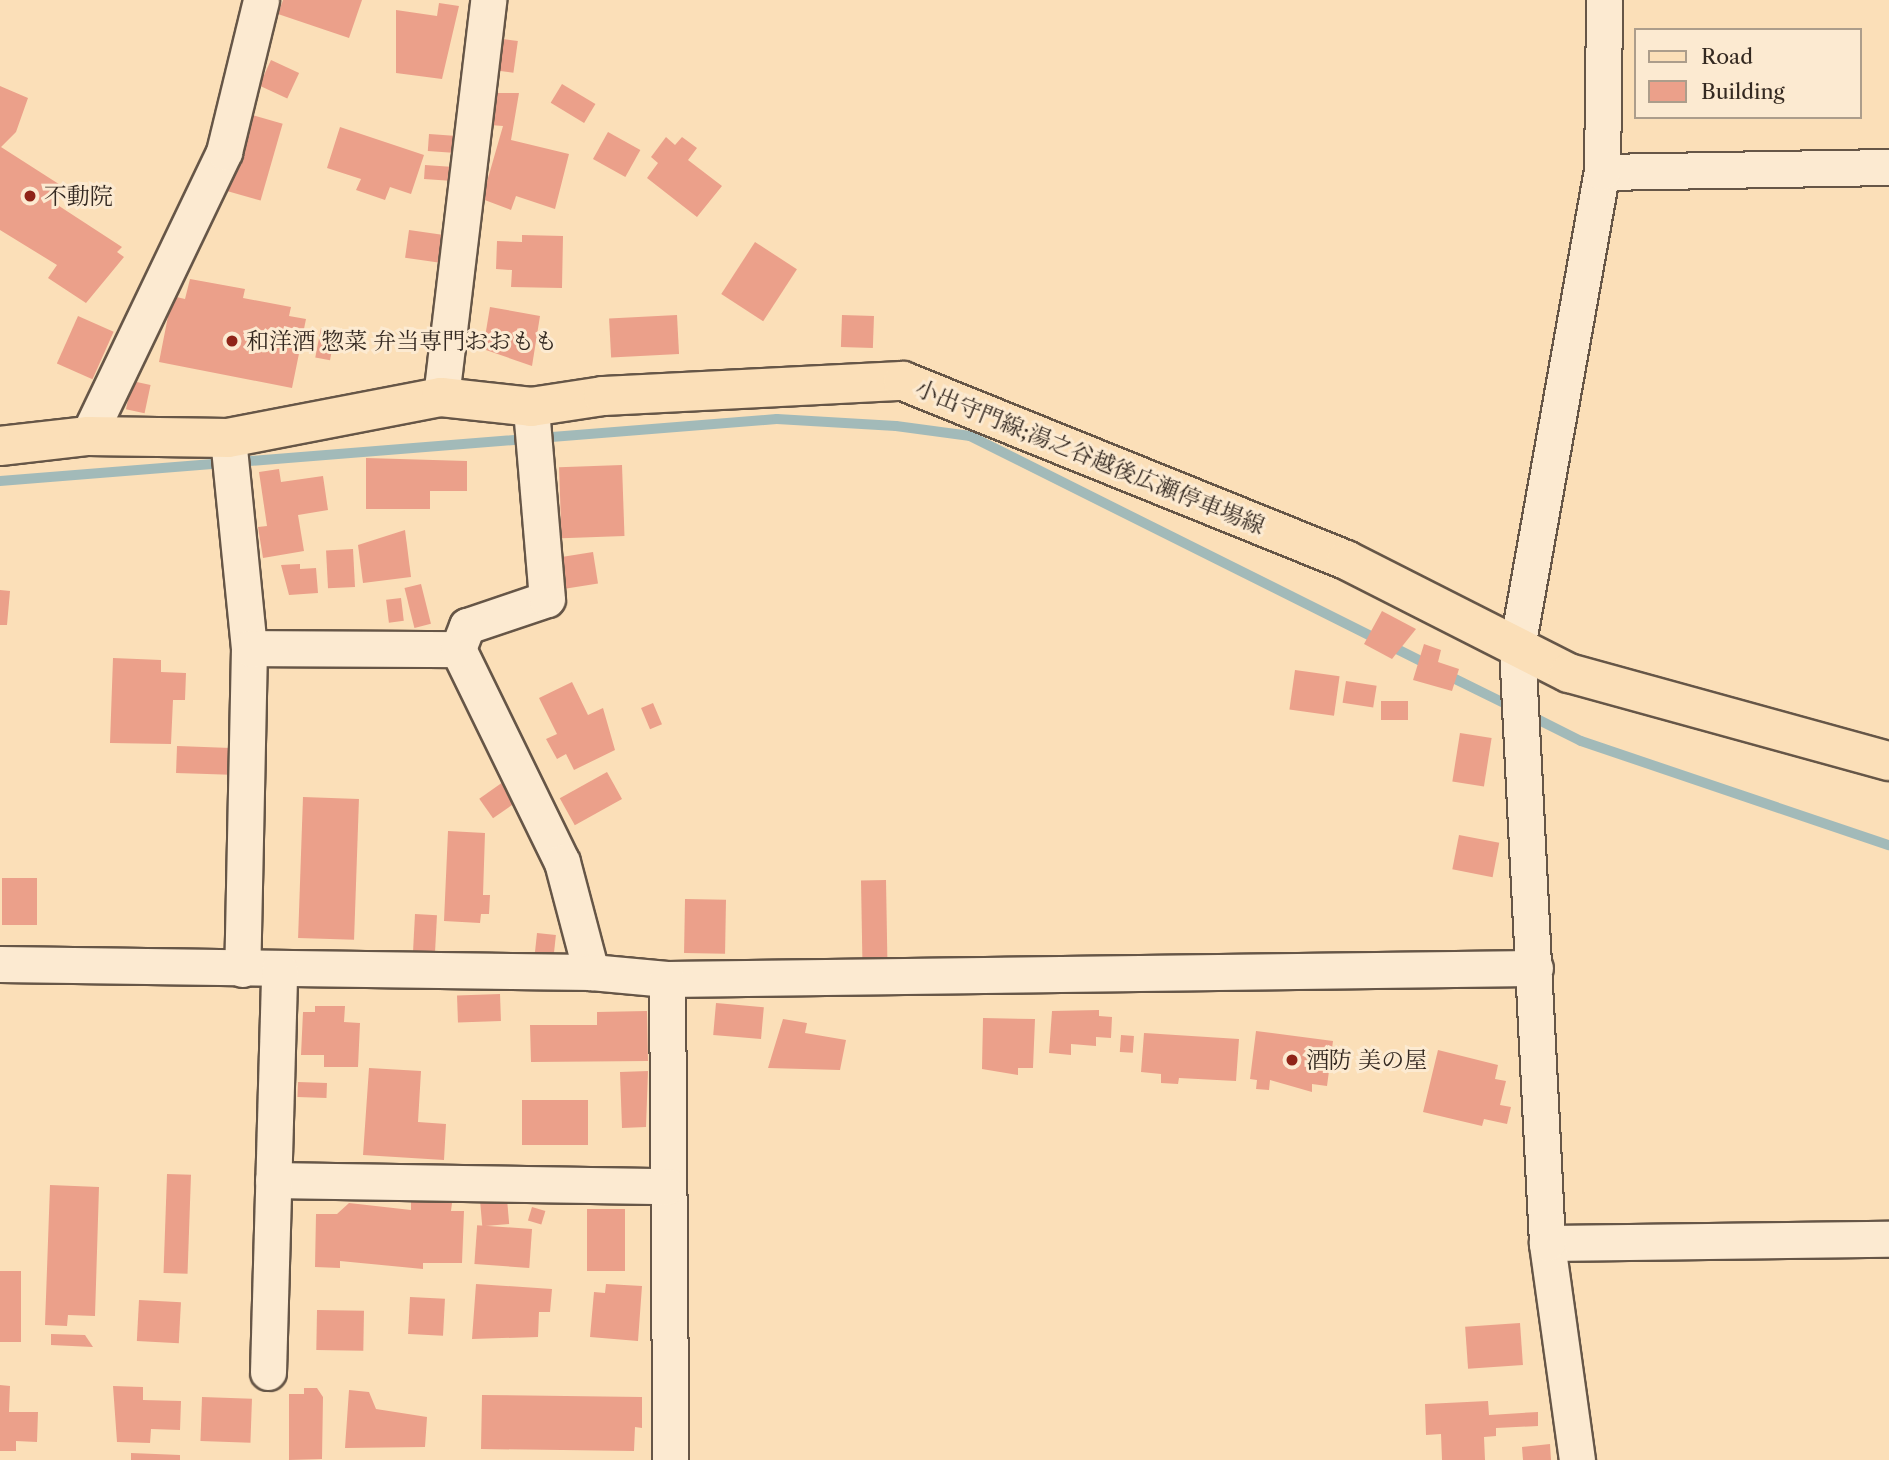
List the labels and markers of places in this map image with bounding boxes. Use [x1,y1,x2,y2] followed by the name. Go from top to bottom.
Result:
[44,182,113,210] place label: 不動院
[22,188,38,204] marker: 不動院
[246,327,557,355] place label: 和洋酒 惣菜 弁当専門おおもも
[224,333,240,349] marker: 和洋酒 惣菜 弁当専門おおもも
[1306,1046,1427,1074] place label: 酒防 美の屋
[1284,1052,1300,1068] marker: 酒防 美の屋

